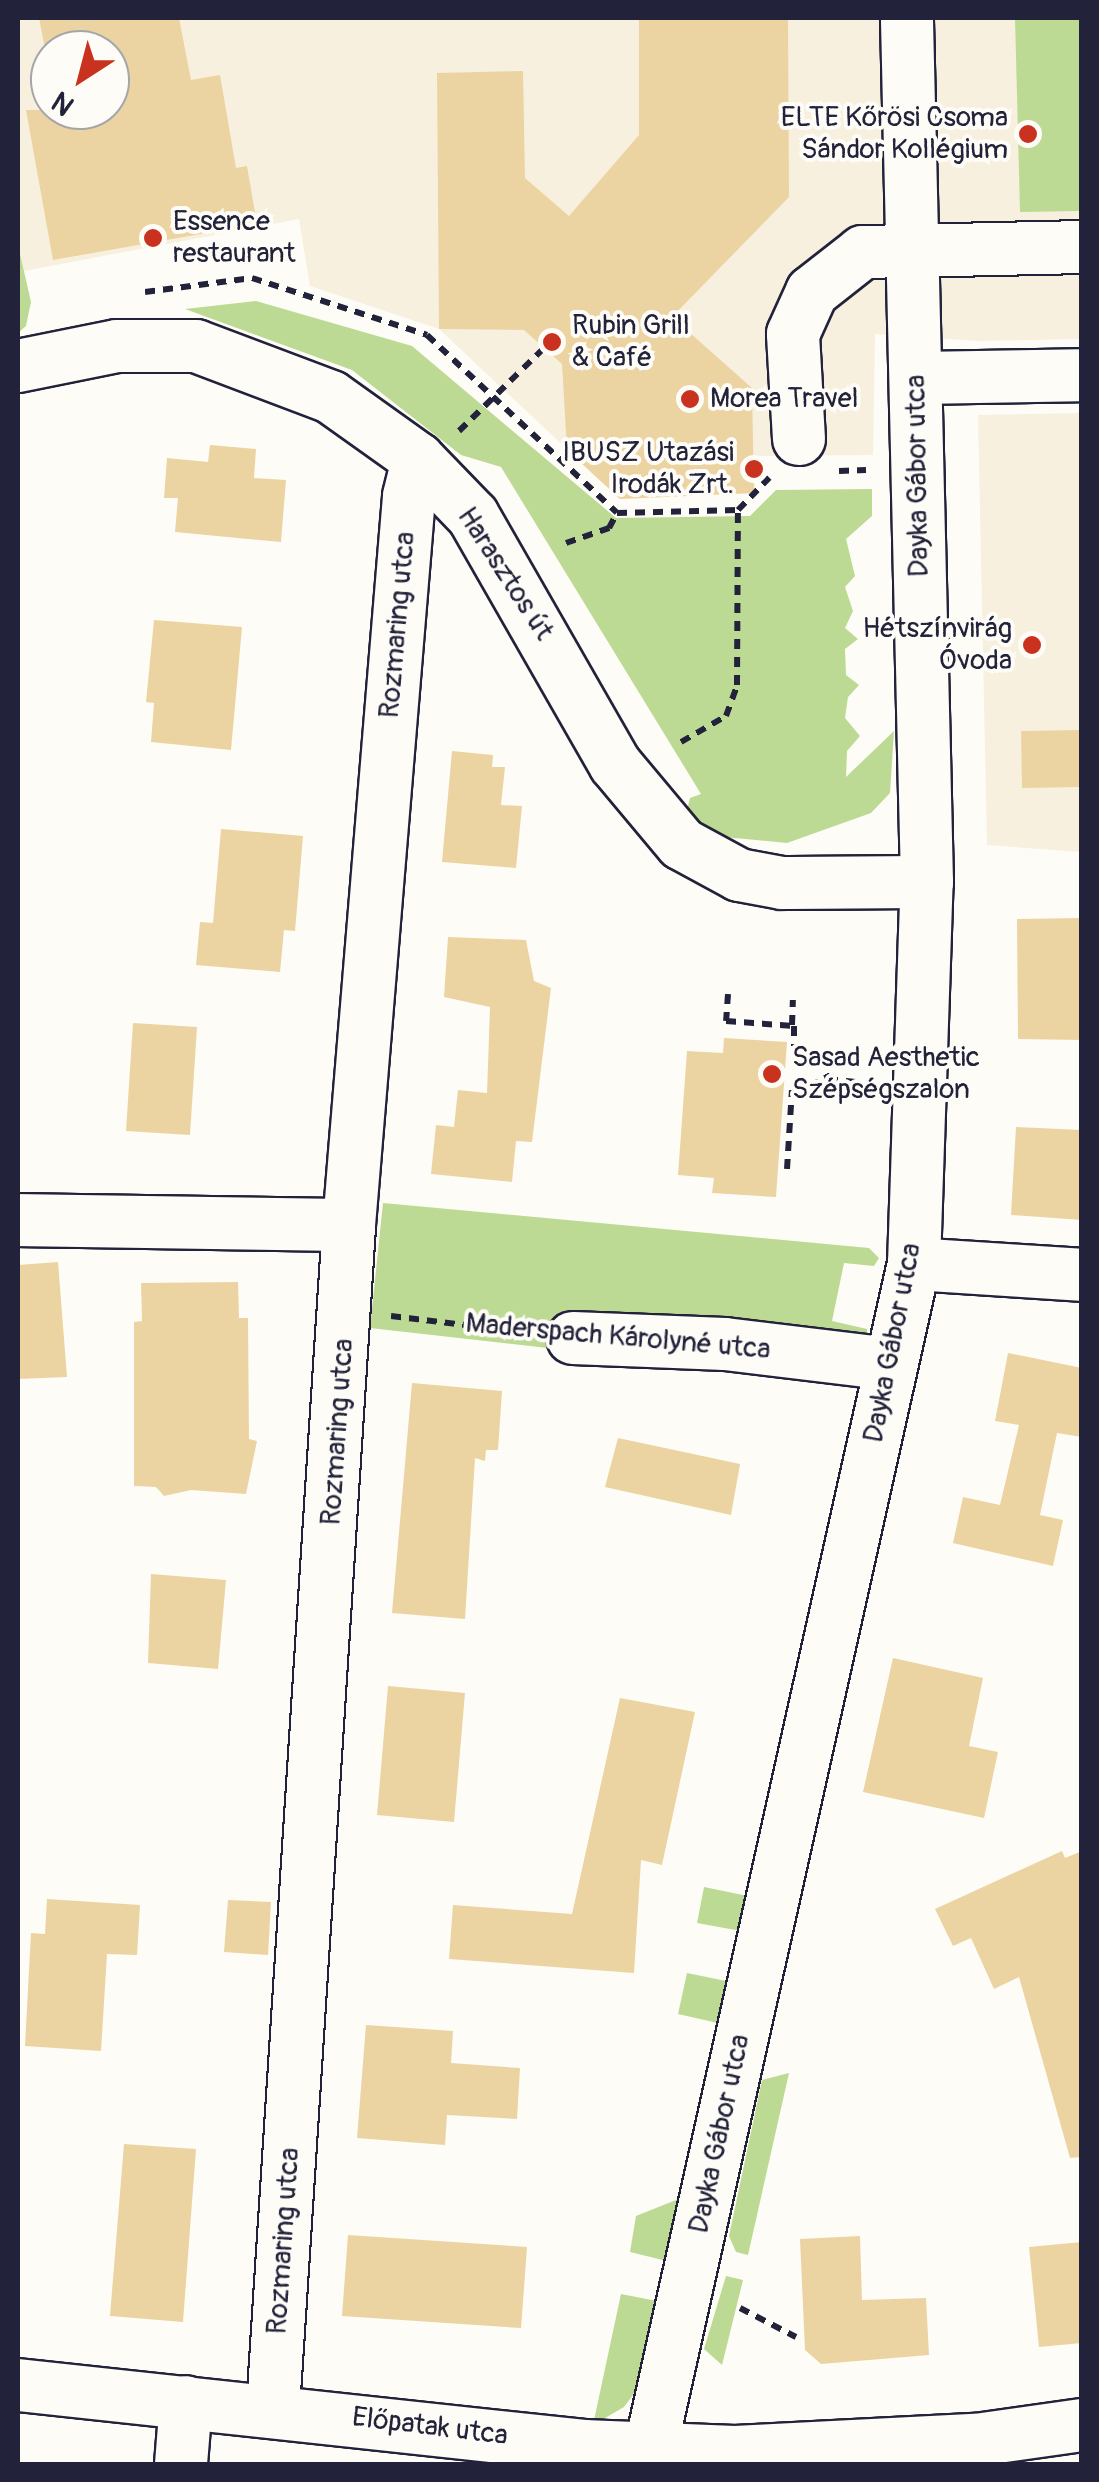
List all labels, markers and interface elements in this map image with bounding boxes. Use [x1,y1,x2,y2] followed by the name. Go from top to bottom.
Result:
[30,30,130,130] north arrow
[45,83,81,123] text: N
[781,101,1008,167] place label: ELTE Kőrösi Csoma Sándor Kollégium
[1017,123,1039,145] marker: ELTE Kőrösi Csoma Sándor Kollégium
[173,205,296,271] place label: Essence restaurant
[142,227,164,249] marker: Essence restaurant
[572,309,690,375] place label: Rubin Grill & Café
[541,331,563,353] marker: Rubin Grill & Café
[899,375,937,577] street label: Dayka Gábor utca
[710,382,858,416] place label: Morea Travel
[679,388,701,410] marker: Morea Travel
[562,436,734,502] place label: IBUSZ Utazási Irodák Zrt.
[743,458,765,480] marker: IBUSZ Utazási Irodák Zrt.
[450,501,560,647] street label: Harasztos út
[373,530,423,720] street label: Rozmaring utca
[863,612,1012,678] place label: Hétszínvirág Óvoda
[1021,634,1043,656] marker: Hétszínvirág Óvoda
[792,1041,980,1107] place label: Sasad Aesthetic Szépségszalon
[761,1063,783,1085] marker: Sasad Aesthetic Szépségszalon
[857,1240,929,1446] street label: Dayka Gábor utca
[464,1307,772,1367] street label: Maderspach Károlyné utca
[315,1338,361,1526] street label: Rozmaring utca
[683,2032,757,2236] street label: Dayka Gábor utca
[261,2147,307,2335] street label: Rozmaring utca
[350,2401,510,2453] street label: Előpatak utca

